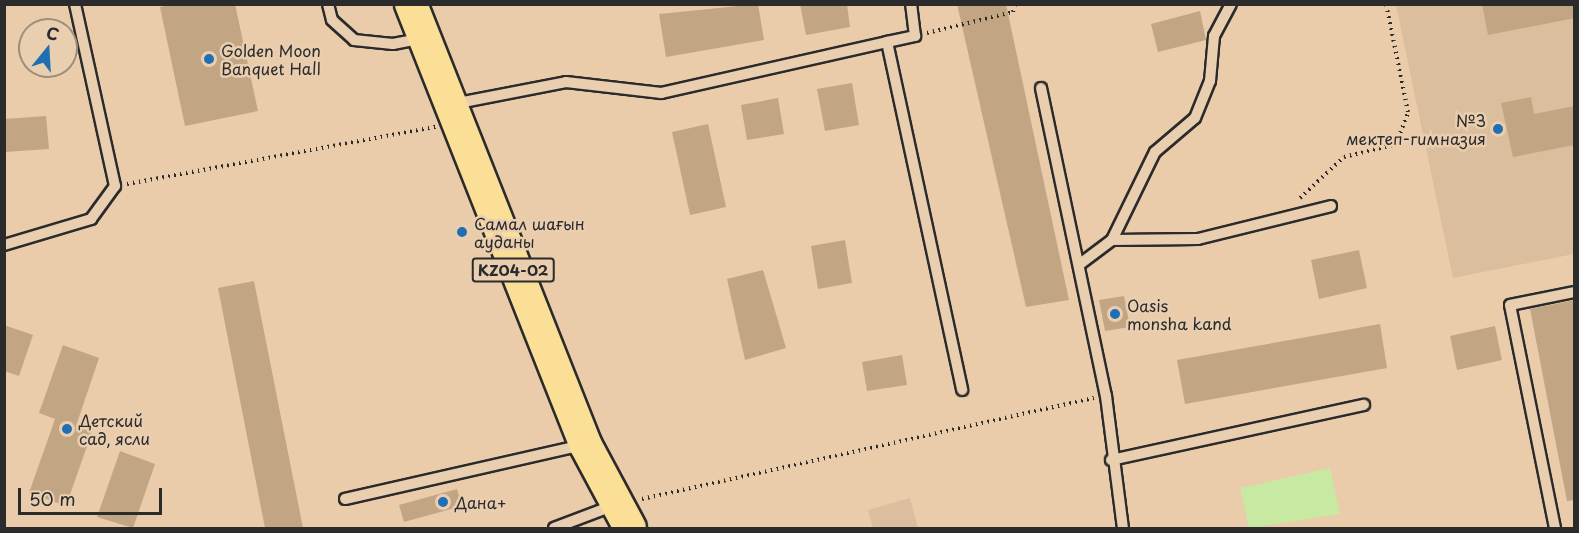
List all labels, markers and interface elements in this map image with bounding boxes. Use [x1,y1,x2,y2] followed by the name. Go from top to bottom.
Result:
[18,18,78,78] north arrow
[44,20,62,46] text: С
[221,40,322,78] place label: Golden Moon Banquet Hall
[202,52,216,66] marker: Golden Moon Banquet Hall
[1346,110,1486,148] place label: №3 мектеп-гимназия
[1491,122,1505,136] marker: №3 мектеп-гимназия
[474,213,585,251] place label: Самал шағын ауданы
[455,225,469,239] marker: Самал шағын ауданы
[471,258,555,282] road number: KZ04-02
[1127,295,1231,333] place label: Oasis monsha kand
[1108,307,1122,321] marker: Oasis monsha kand
[79,410,151,448] place label: Детский сад, ясли
[60,422,74,436] marker: Детский сад, ясли
[21,476,165,514] scale bar
[29,485,76,512] text: 50 m
[455,492,507,512] place label: Дана+
[436,495,450,509] marker: Дана+

